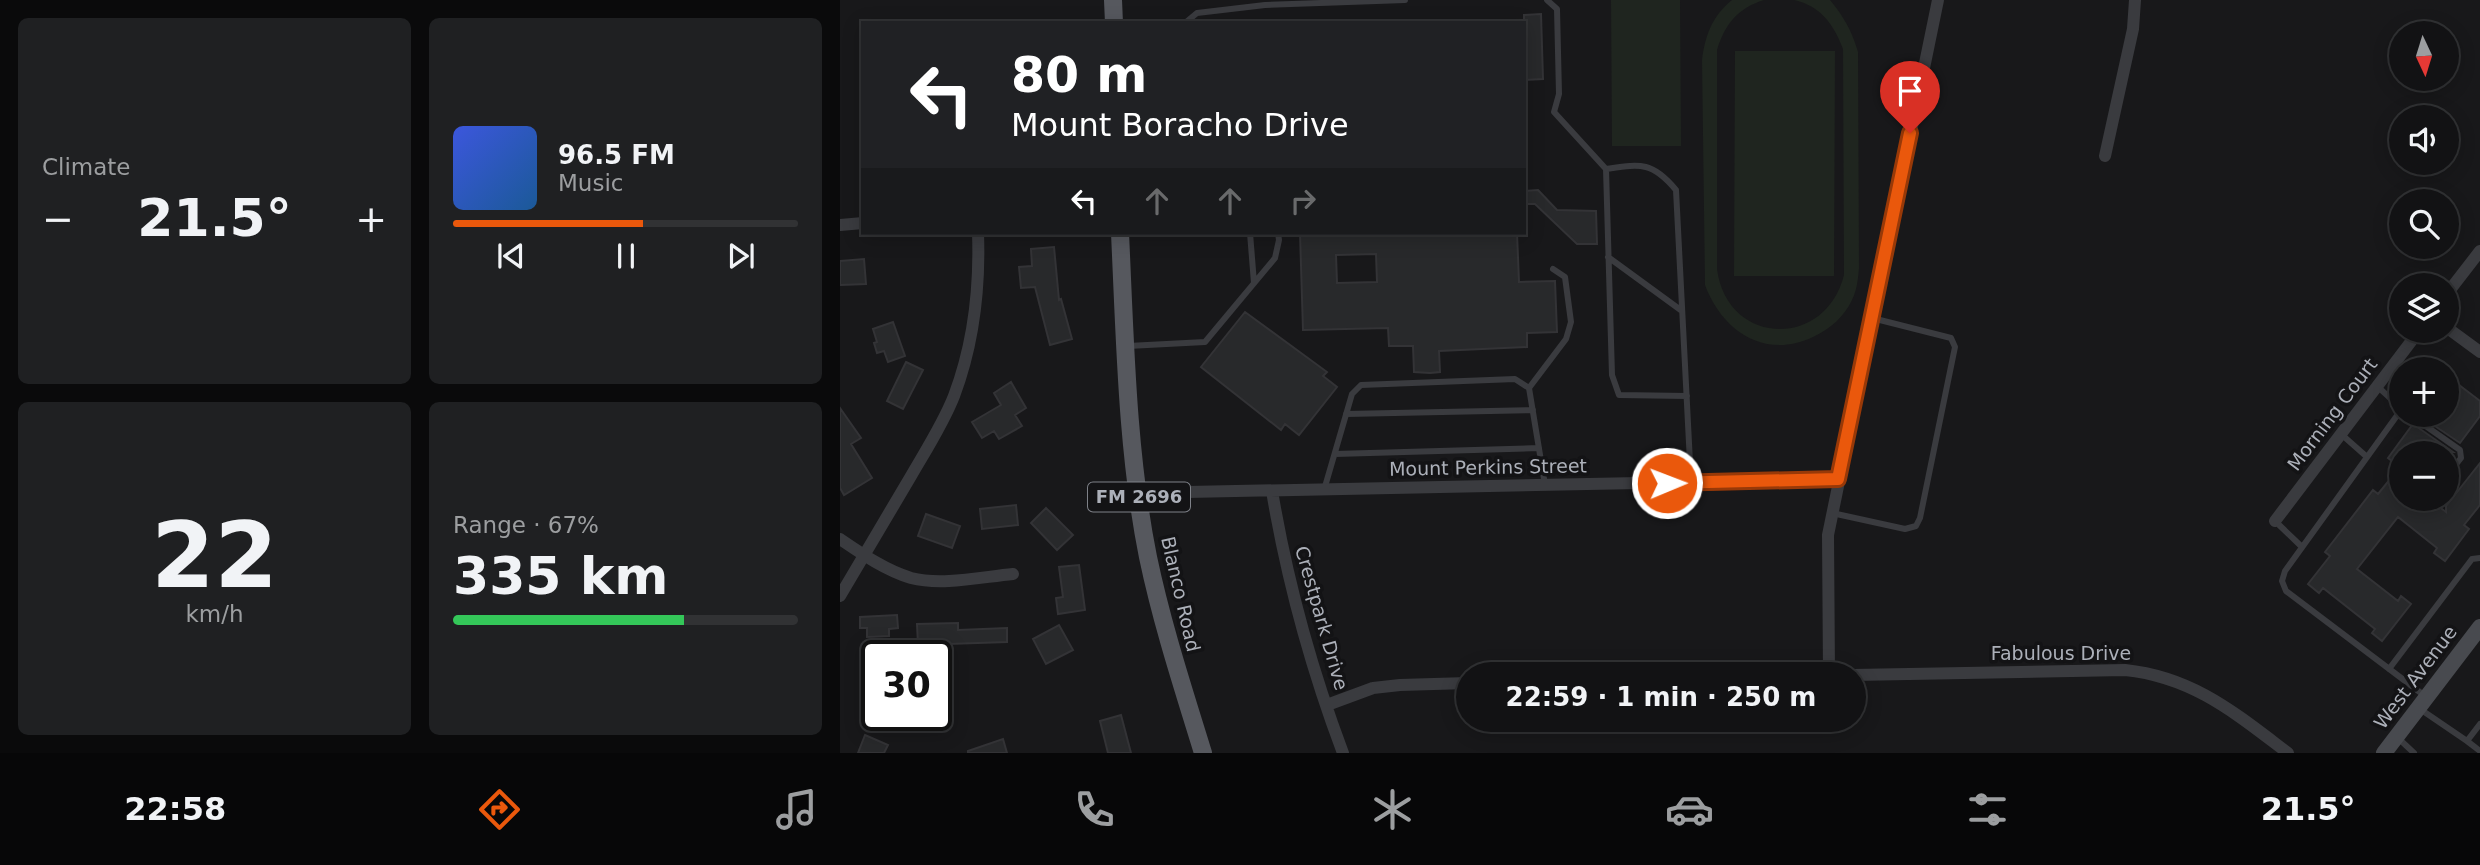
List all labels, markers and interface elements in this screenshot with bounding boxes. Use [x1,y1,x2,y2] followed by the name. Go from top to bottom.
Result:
[2389,21,2459,91] north arrow
[2389,21,2459,511] map controls
[1011,47,1147,104] text: 80 m
[896,49,987,140] icon: left
[1880,61,1940,133] pin
[1891,72,1929,110] icon: arrive
[2389,105,2459,175] button: sound
[1011,106,1349,144] text: Mount Boracho Drive
[558,140,675,170] text: 96.5 FM
[42,154,131,180] text: Climate
[558,170,623,196] text: Music
[1065,182,1103,220] icon: left
[1138,182,1176,220] icon: ahead
[1211,182,1249,220] icon: ahead
[1284,182,1322,220] icon: right
[137,188,292,248] text: 21.5°
[2389,189,2459,259] button: search
[42,197,74,241] text: −
[355,197,387,241] text: +
[492,237,530,275] icon: previous
[607,237,645,275] icon: pause
[722,237,760,275] icon: next
[2389,273,2459,343] button: layers
[2283,353,2381,475] street label: Morning Court
[2389,357,2459,427] button: +
[2389,441,2459,511] button: −
[1630,446,1704,520] position arrow
[1389,454,1587,480] street label: Mount Perkins Street
[1088,482,1190,512] road number: FM 2696
[151,503,278,608] text: 22
[453,512,599,538] text: Range · 67%
[1157,534,1205,654] street label: Blanco Road
[1291,543,1353,693] street label: Crestpark Drive
[453,546,668,606] text: 335 km
[185,601,244,627] text: km/h
[2369,621,2461,733] street label: West Avenue
[861,640,952,731] speed limit sign: 30
[1991,642,2131,664] street label: Fabulous Drive
[1506,682,1816,712] text: 22:59 · 1 min · 250 m
[475,785,524,834] icon: directions
[772,785,821,834] icon: music
[1070,785,1119,834] icon: phone
[1368,785,1417,834] icon: climate
[1665,785,1714,834] icon: car
[1963,785,2012,834] icon: filters
[124,790,226,828] text: 22:58
[2261,790,2356,828] text: 21.5°

